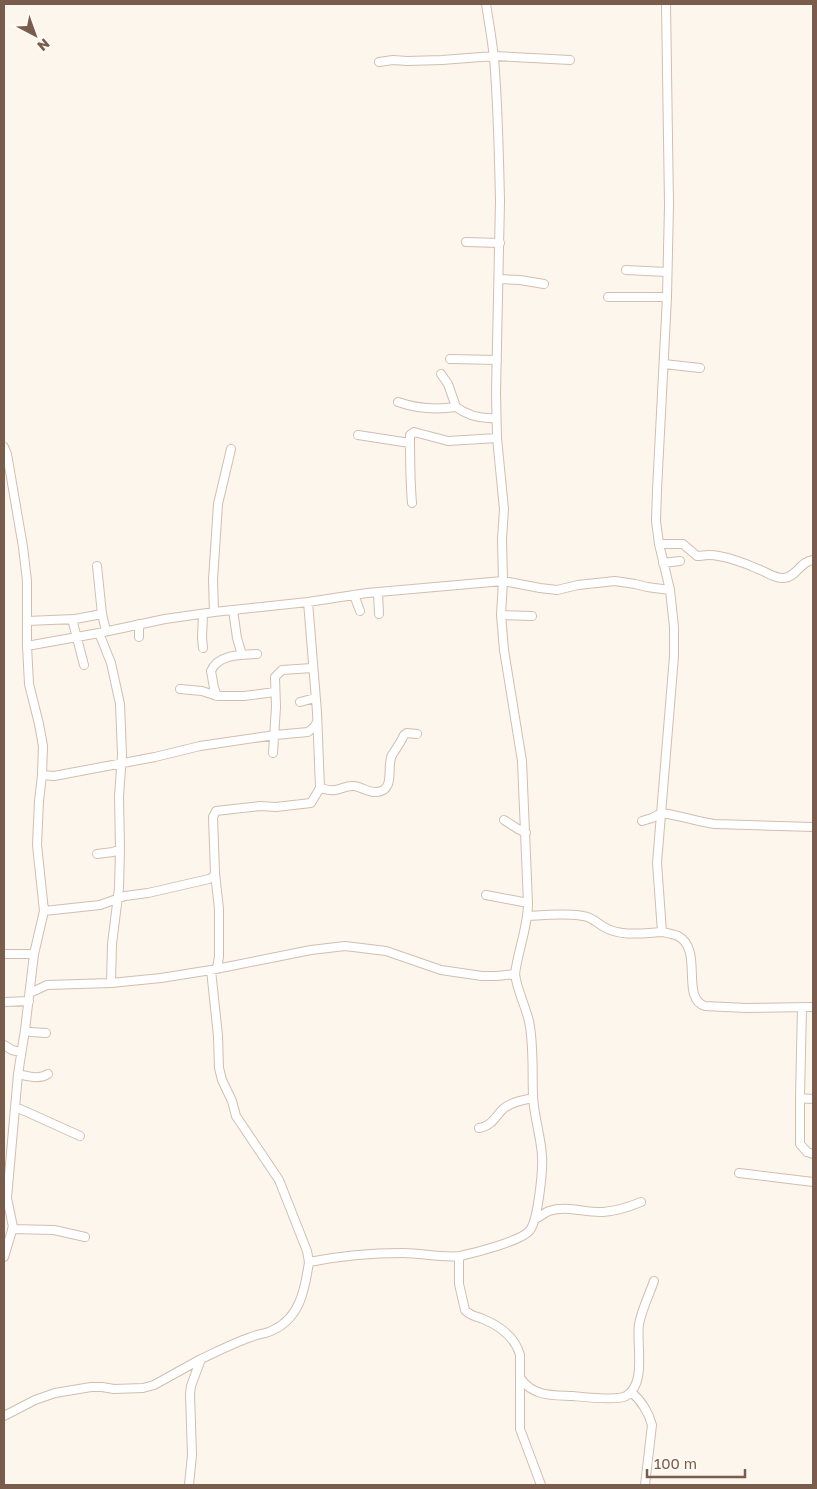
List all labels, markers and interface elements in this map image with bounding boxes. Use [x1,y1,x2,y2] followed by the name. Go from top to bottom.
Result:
[10,10,60,60] north arrow
[34,35,53,55] text: N
[647,1446,744,1478] scale bar
[654,1454,697,1472] text: 100 m

